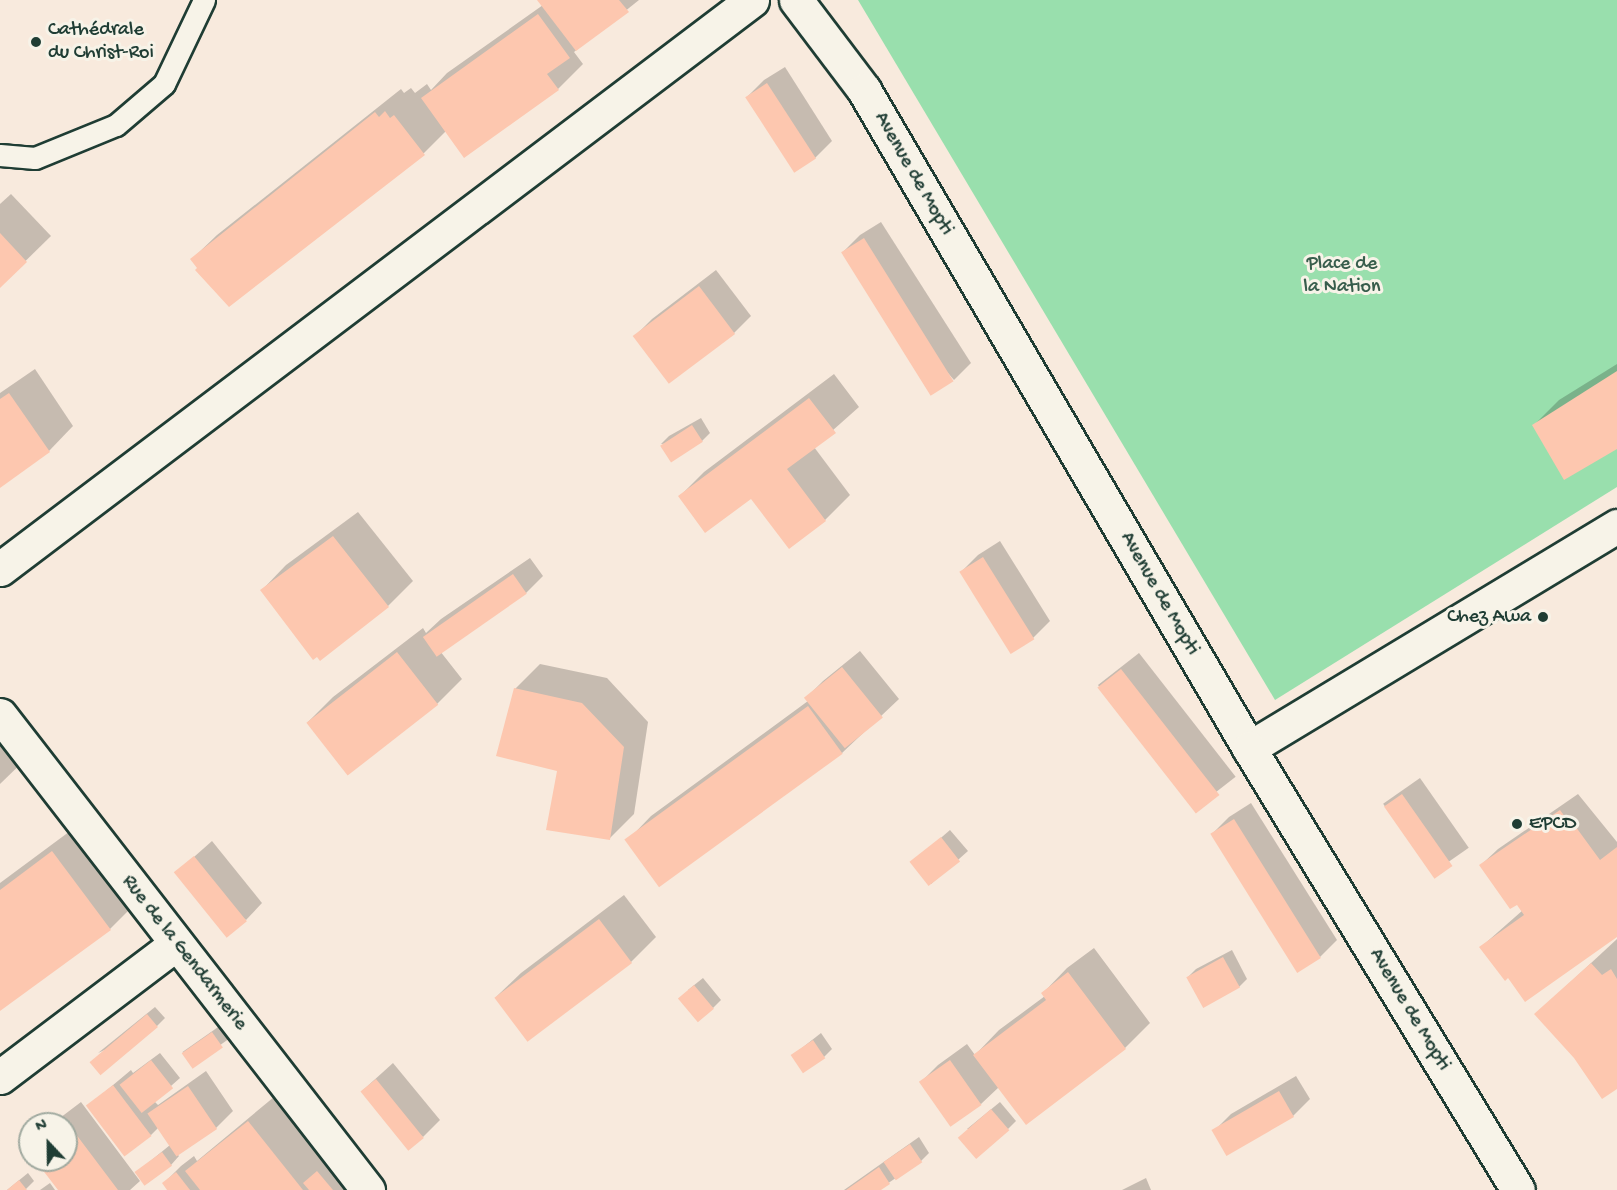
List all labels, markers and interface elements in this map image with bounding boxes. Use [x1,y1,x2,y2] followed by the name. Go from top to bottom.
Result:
[48,19,154,66] place label: Cathédrale du Christ-Roi
[29,35,43,49] marker: Cathédrale du Christ-Roi
[868,108,958,240] street label: Avenue de Mopti
[1304,252,1380,299] park label: Place de la Nation
[1114,528,1204,660] street label: Avenue de Mopti
[1447,605,1531,629] place label: Chez Awa
[1536,610,1550,624] marker: Chez Awa
[1529,812,1576,836] place label: EPCD
[1510,817,1524,831] marker: EPCD
[116,871,252,1035] street label: Rue de la Gendarmerie
[1363,945,1455,1075] street label: Avenue de Mopti
[18,1112,78,1172] north arrow
[33,1116,50,1137] text: N

